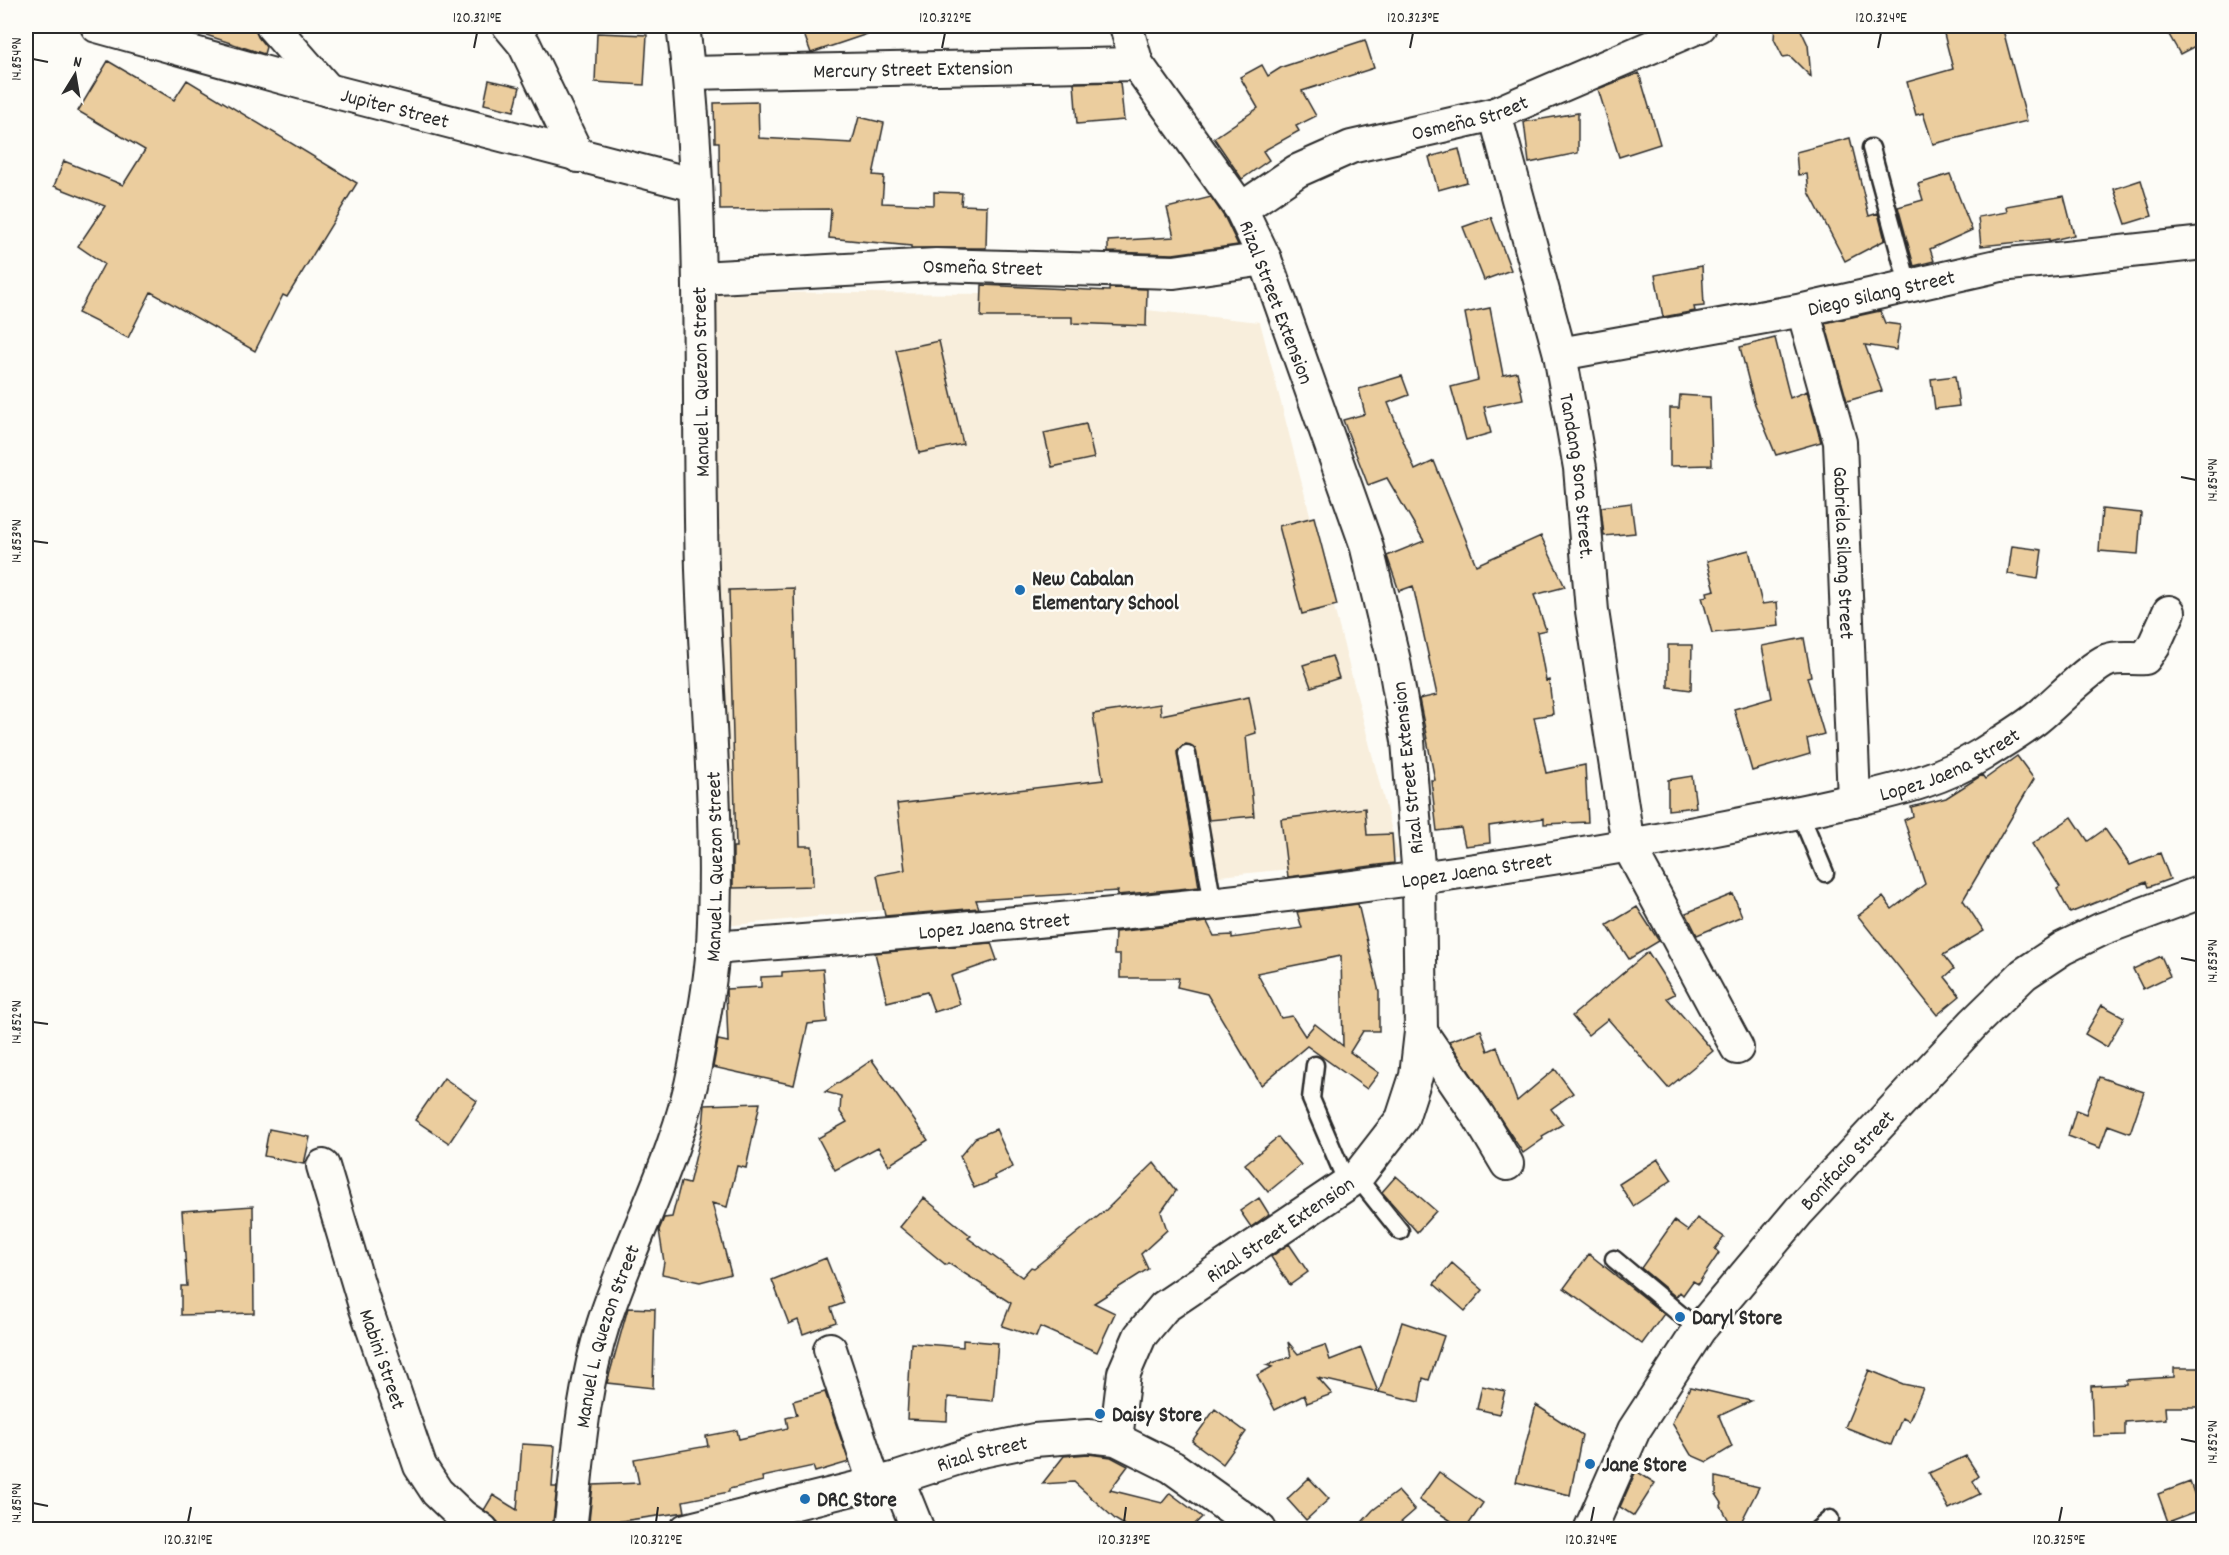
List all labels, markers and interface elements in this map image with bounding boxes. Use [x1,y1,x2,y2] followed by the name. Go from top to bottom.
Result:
[453,8,501,30] text: 120.321°E
[919,8,971,30] text: 120.322°E
[1387,8,1439,30] text: 120.323°E
[1855,8,1907,30] text: 120.324°E
[7,37,29,81] text: 14.854°N
[45,45,105,105] north arrow
[71,51,84,75] text: N
[813,54,1013,89] street label: Mercury Street Extension
[337,82,452,139] street label: Jupiter Street
[1409,89,1534,151] street label: Osmeña Street
[1229,217,1319,389] street label: Rizal Street Extension
[922,253,1043,286] street label: Osmeña Street
[1805,264,1958,326] street label: Diego Silang Street
[686,286,720,477] street label: Manuel L. Quezon Street
[1549,391,1600,560] street label: Tandang Sora Street.
[2203,458,2225,502] text: 14.854°N
[1823,466,1860,640] street label: Gabriela Silang Street
[7,519,29,563] text: 14.853°N
[1032,566,1180,620] place label: New Cabalan Elementary School
[1013,583,1027,597] marker: New Cabalan Elementary School
[1386,680,1434,855] street label: Rizal Street Extension
[1877,722,2027,811] street label: Lopez Jaena Street
[700,770,733,963] street label: Manuel L. Quezon Street
[1400,846,1555,898] street label: Lopez Jaena Street
[917,906,1072,950] street label: Lopez Jaena Street
[2203,939,2225,983] text: 14.853°N
[7,1000,29,1044] text: 14.852°N
[1794,1105,1904,1219] street label: Bonifacio Street
[1201,1171,1362,1292] street label: Rizal Street Extension
[570,1241,650,1430] street label: Manuel L. Quezon Street
[349,1305,412,1414] street label: Mabini Street
[1692,1305,1782,1335] place label: Daryl Store
[1673,1310,1687,1324] marker: Daryl Store
[1112,1402,1202,1432] place label: Daisy Store
[1093,1407,1107,1421] marker: Daisy Store
[2203,1420,2225,1464] text: 14.852°N
[934,1430,1031,1482] street label: Rizal Street
[1602,1452,1687,1482] place label: Jane Store
[1583,1457,1597,1471] marker: Jane Store
[7,1483,29,1523] text: 14.851°N
[817,1487,897,1517] place label: DRC Store
[798,1492,812,1506] marker: DRC Store
[164,1530,212,1552] text: 120.321°E
[630,1530,682,1552] text: 120.322°E
[1098,1530,1150,1552] text: 120.323°E
[1565,1530,1617,1552] text: 120.324°E
[2033,1530,2085,1552] text: 120.325°E

